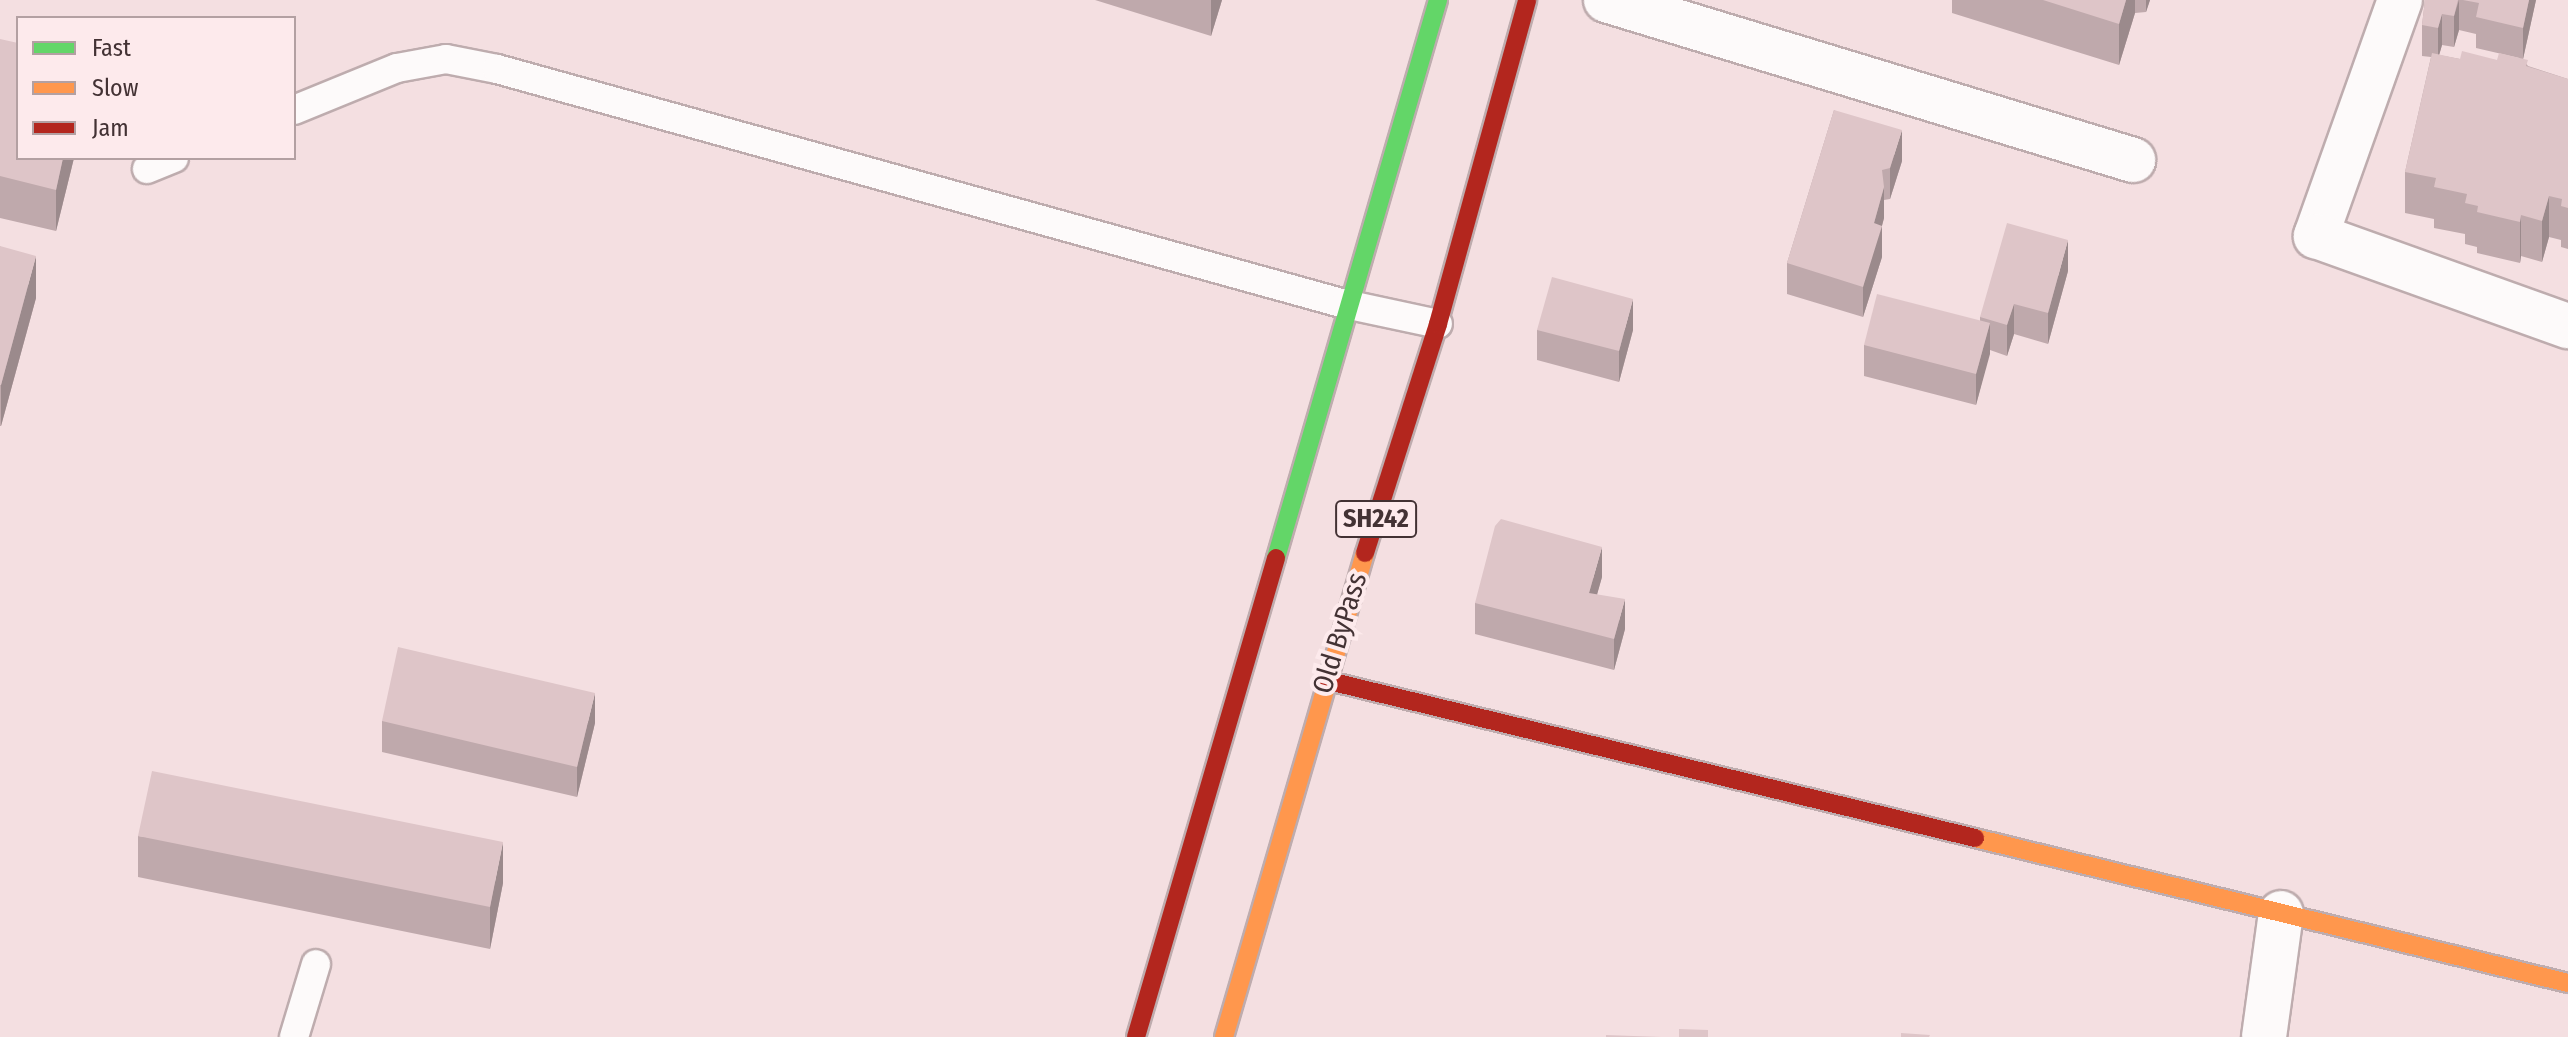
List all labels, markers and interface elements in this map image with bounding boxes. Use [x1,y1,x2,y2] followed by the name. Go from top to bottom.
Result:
[16,16,296,160] legend
[92,34,131,62] text: Fast
[92,74,138,102] text: Slow
[92,114,129,142] text: Jam
[1334,497,1418,541] road number: SH242
[1306,569,1374,697] street label: Old ByPass

